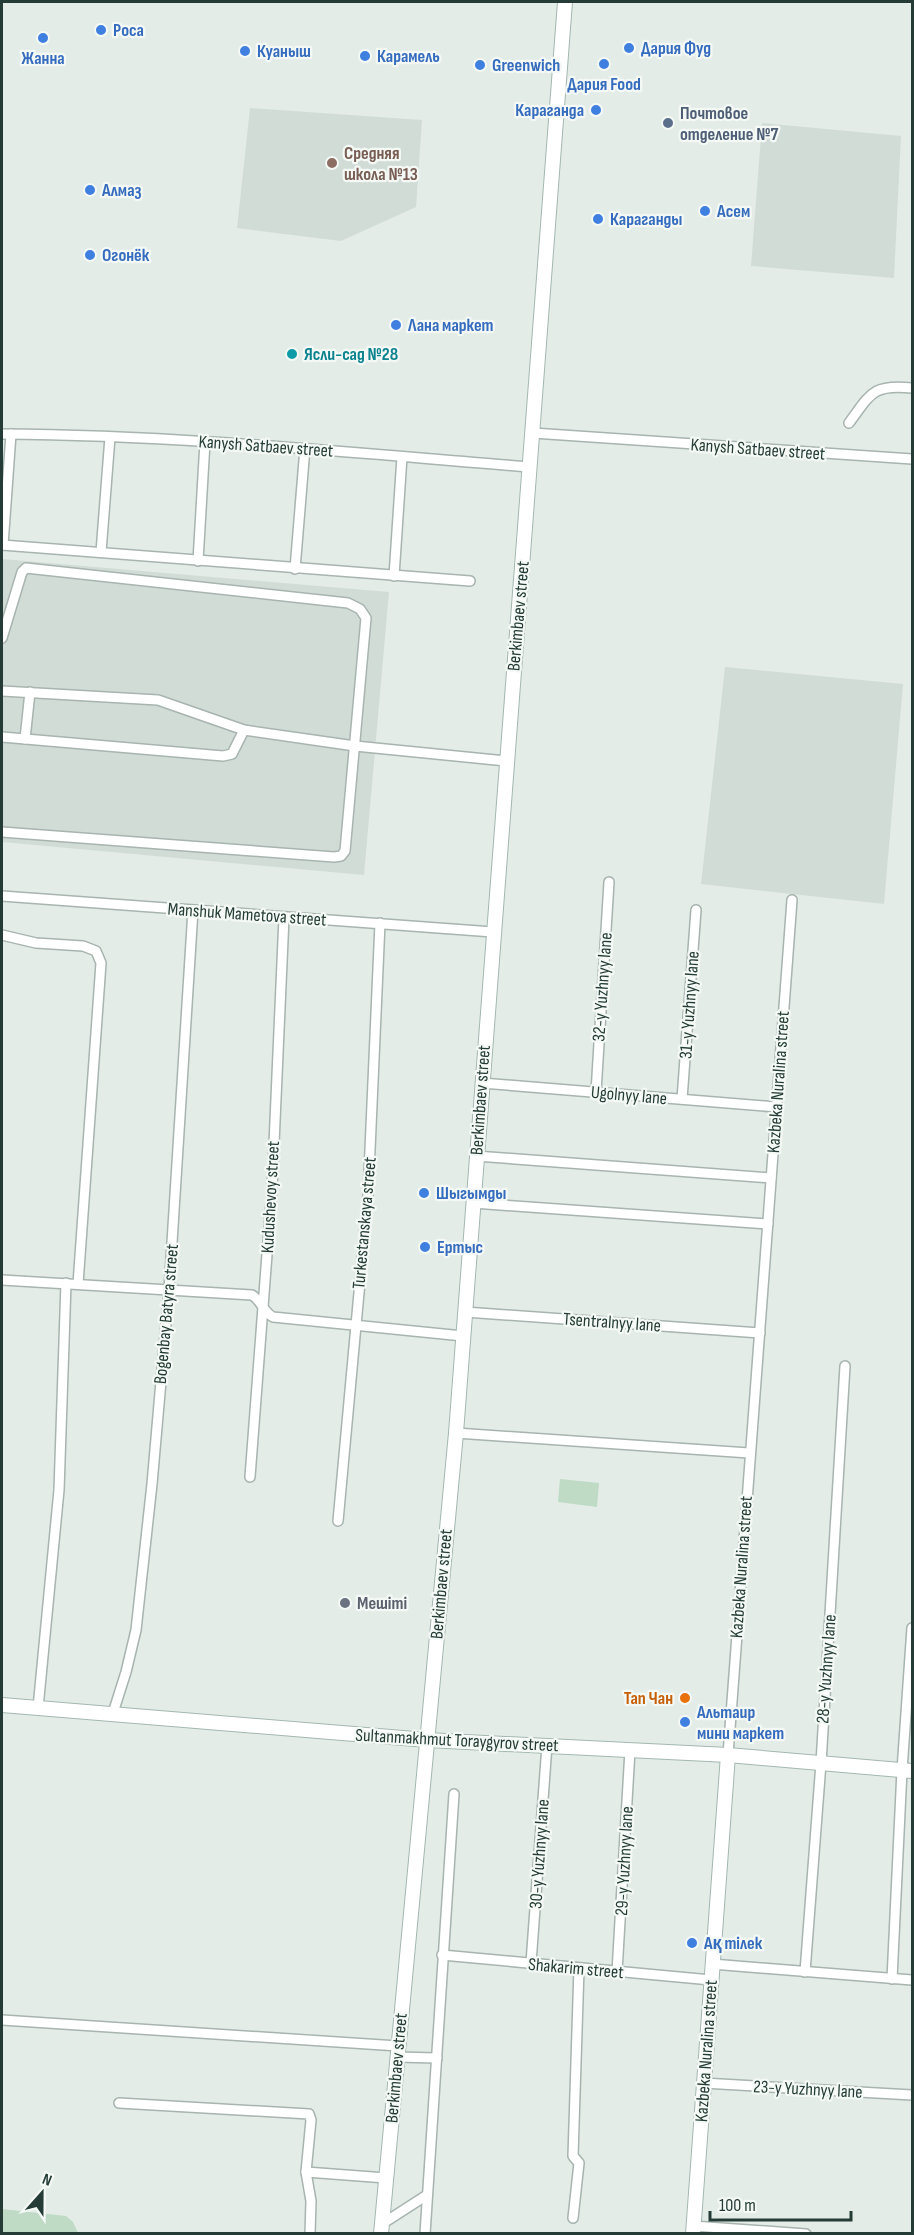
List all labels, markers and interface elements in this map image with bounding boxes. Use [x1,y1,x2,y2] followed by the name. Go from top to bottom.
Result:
[113,20,144,41] place label: Роса
[94,23,108,37] marker: Роса
[36,31,50,45] marker: Жанна
[641,38,711,59] place label: Дария Фуд
[257,41,311,62] place label: Куаныш
[622,41,636,55] marker: Дария Фуд
[238,44,252,58] marker: Куаныш
[377,46,440,67] place label: Карамель
[21,48,65,69] place label: Жанна
[358,49,372,63] marker: Карамель
[492,55,560,76] place label: Greenwich
[597,57,611,71] marker: Дария Food
[473,58,487,72] marker: Greenwich
[567,74,641,95] place label: Дария Food
[515,100,584,121] place label: Караганда
[589,103,603,117] marker: Караганда
[680,103,778,145] place label: Почтовое отделение №7
[661,116,675,130] marker: Почтовое отделение №7
[344,143,418,185] place label: Средняя школа №13
[325,156,339,170] marker: Средняя школа №13
[101,180,141,201] place label: Алмаз
[83,183,97,197] marker: Алмаз
[716,201,750,222] place label: Асем
[698,204,712,218] marker: Асем
[610,209,682,230] place label: Караганды
[591,212,605,226] marker: Караганды
[102,245,150,266] place label: Огонёк
[83,248,97,262] marker: Огонёк
[407,315,494,336] place label: Лана маркет
[389,318,403,332] marker: Лана маркет
[304,344,398,365] place label: Ясли-сад №28
[285,347,299,361] marker: Ясли-сад №28
[198,431,334,462] street label: Kanysh Satbaev street
[690,434,826,465] street label: Kanysh Satbaev street
[503,560,534,672] street label: Berkimbaev street
[167,898,328,931] street label: Manshuk Mametova street
[588,932,617,1042] street label: 32-y Yuzhnyy lane
[675,950,704,1060] street label: 31-y Yuzhnyy lane
[763,1010,794,1154] street label: Kazbeka Nuralina street
[466,1044,495,1156] street label: Berkimbaev street
[590,1082,668,1109] street label: Ugolnyy lane
[257,1140,284,1254] street label: Kudushevoy street
[348,1156,381,1290] street label: Turkestanskaya street
[436,1183,506,1204] place label: Шыгымды
[417,1186,431,1200] marker: Шыгымды
[437,1237,483,1258] place label: Ертыс
[418,1240,432,1254] marker: Ертыс
[150,1243,183,1385] street label: Bogenbay Batyra street
[562,1309,662,1336] street label: Tsentralnyy lane
[726,1495,757,1639] street label: Kazbeka Nuralina street
[426,1528,457,1640] street label: Berkimbaev street
[357,1593,407,1614] place label: Мешіті
[338,1596,352,1610] marker: Мешіті
[812,1614,841,1724] street label: 28-y Yuzhnyy lane
[624,1688,673,1709] place label: Тап Чан
[678,1691,692,1705] marker: Тап Чан
[696,1702,784,1744] place label: Альтаир мини маркет
[678,1715,692,1729] marker: Альтаир мини маркет
[355,1725,560,1756] street label: Sultanmakhmut Toraygyrov street
[525,1798,554,1910] street label: 30-y Yuzhnyy lane
[611,1806,638,1916] street label: 29-y Yuzhnyy lane
[703,1933,763,1954] place label: Ақ тілек
[685,1936,699,1950] marker: Ақ тілек
[527,1954,625,1983] street label: Shakarim street
[691,1979,722,2123] street label: Kazbeka Nuralina street
[381,2012,412,2124] street label: Berkimbaev street
[753,2076,863,2103] street label: 23-y Yuzhnyy lane
[12,2163,72,2223] north arrow
[39,2170,54,2191] text: N
[710,2184,851,2222] scale bar
[719,2195,756,2216] text: 100 m

